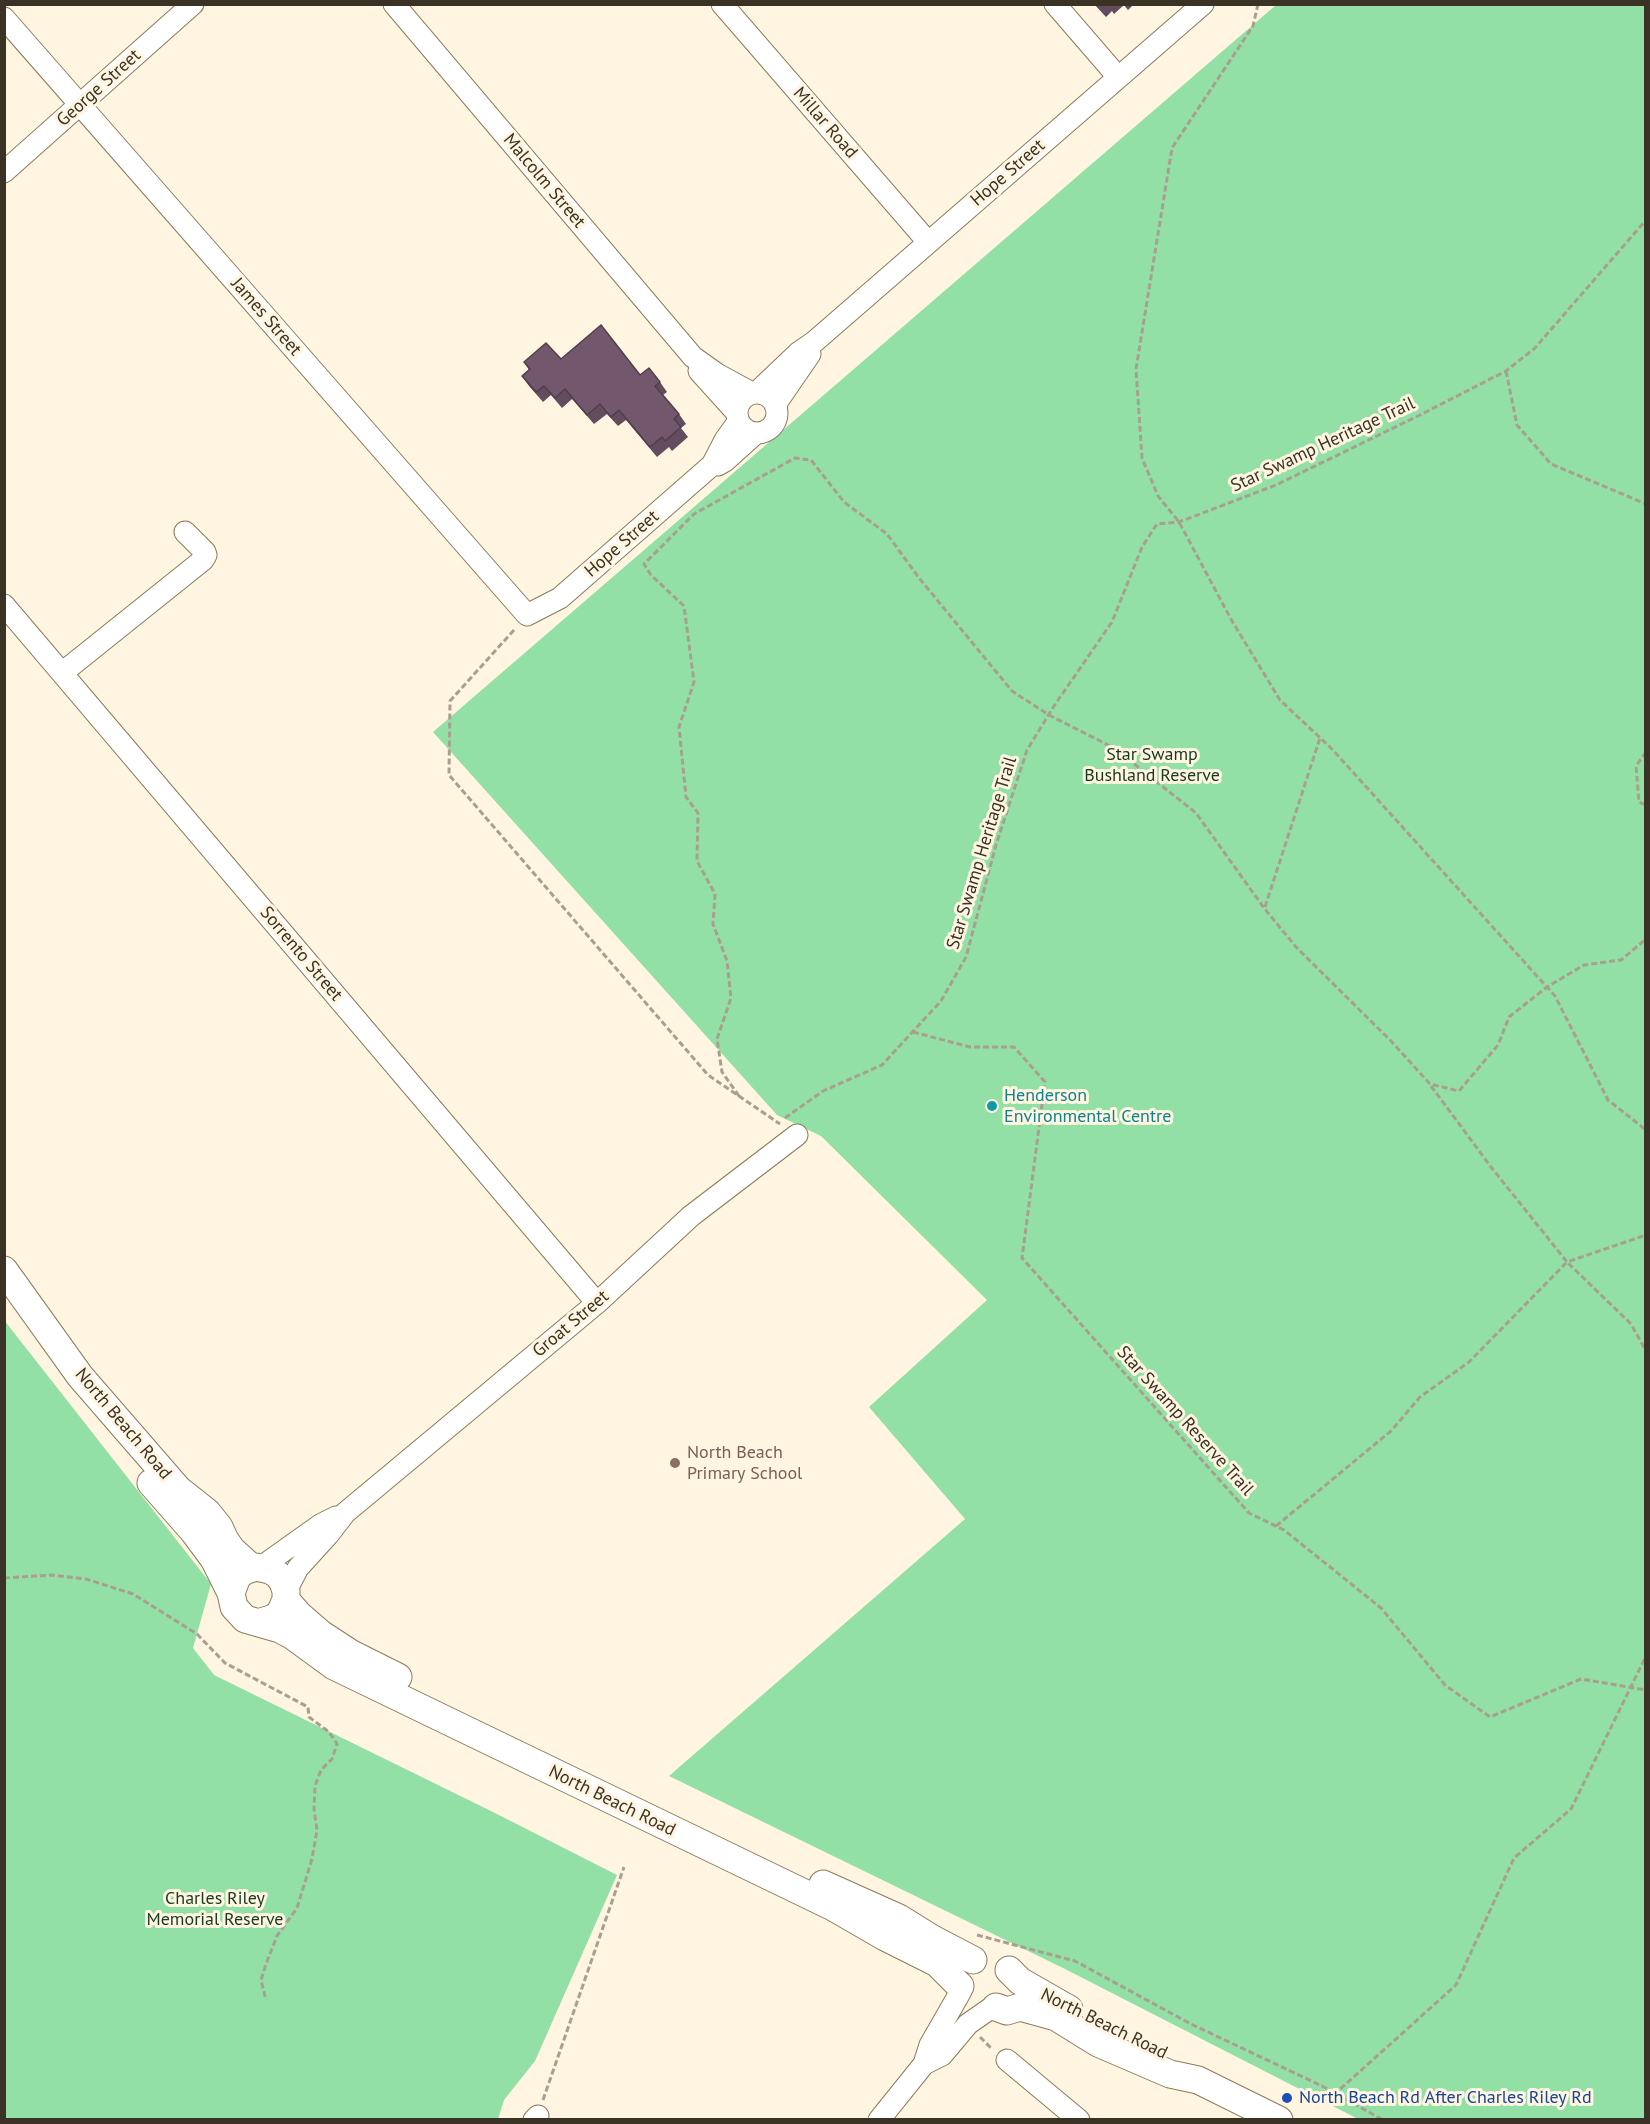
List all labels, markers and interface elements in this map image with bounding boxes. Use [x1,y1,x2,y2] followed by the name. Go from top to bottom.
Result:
[53,45,145,131] street label: George Street
[788,83,862,163] street label: Millar Road
[498,129,590,233] street label: Malcolm Street
[966,135,1050,211] street label: Hope Street
[226,274,306,360] street label: James Street
[1228,393,1418,497] street label: Star Swamp Heritage Trail
[580,506,664,582] street label: Hope Street
[1084,744,1220,786] park label: Star Swamp Bushland Reserve
[942,754,1022,952] street label: Star Swamp Heritage Trail
[255,902,347,1006] street label: Sorrento Street
[1004,1085,1171,1128] place label: Henderson Environmental Centre
[985,1099,999,1113] marker: Henderson Environmental Centre
[529,1286,613,1362] street label: Groat Street
[1112,1342,1258,1500] street label: Star Swamp Reserve Trail
[70,1364,176,1484] street label: North Beach Road
[687,1442,802,1484] place label: North Beach Primary School
[668,1456,682,1470] marker: North Beach Primary School
[545,1761,679,1841] street label: North Beach Road
[146,1888,284,1930] park label: Charles Riley Memorial Reserve
[1037,1984,1171,2064] street label: North Beach Road
[1299,2087,1592,2109] place label: North Beach Rd After Charles Riley Rd
[1280,2091,1294,2105] marker: North Beach Rd After Charles Riley Rd

